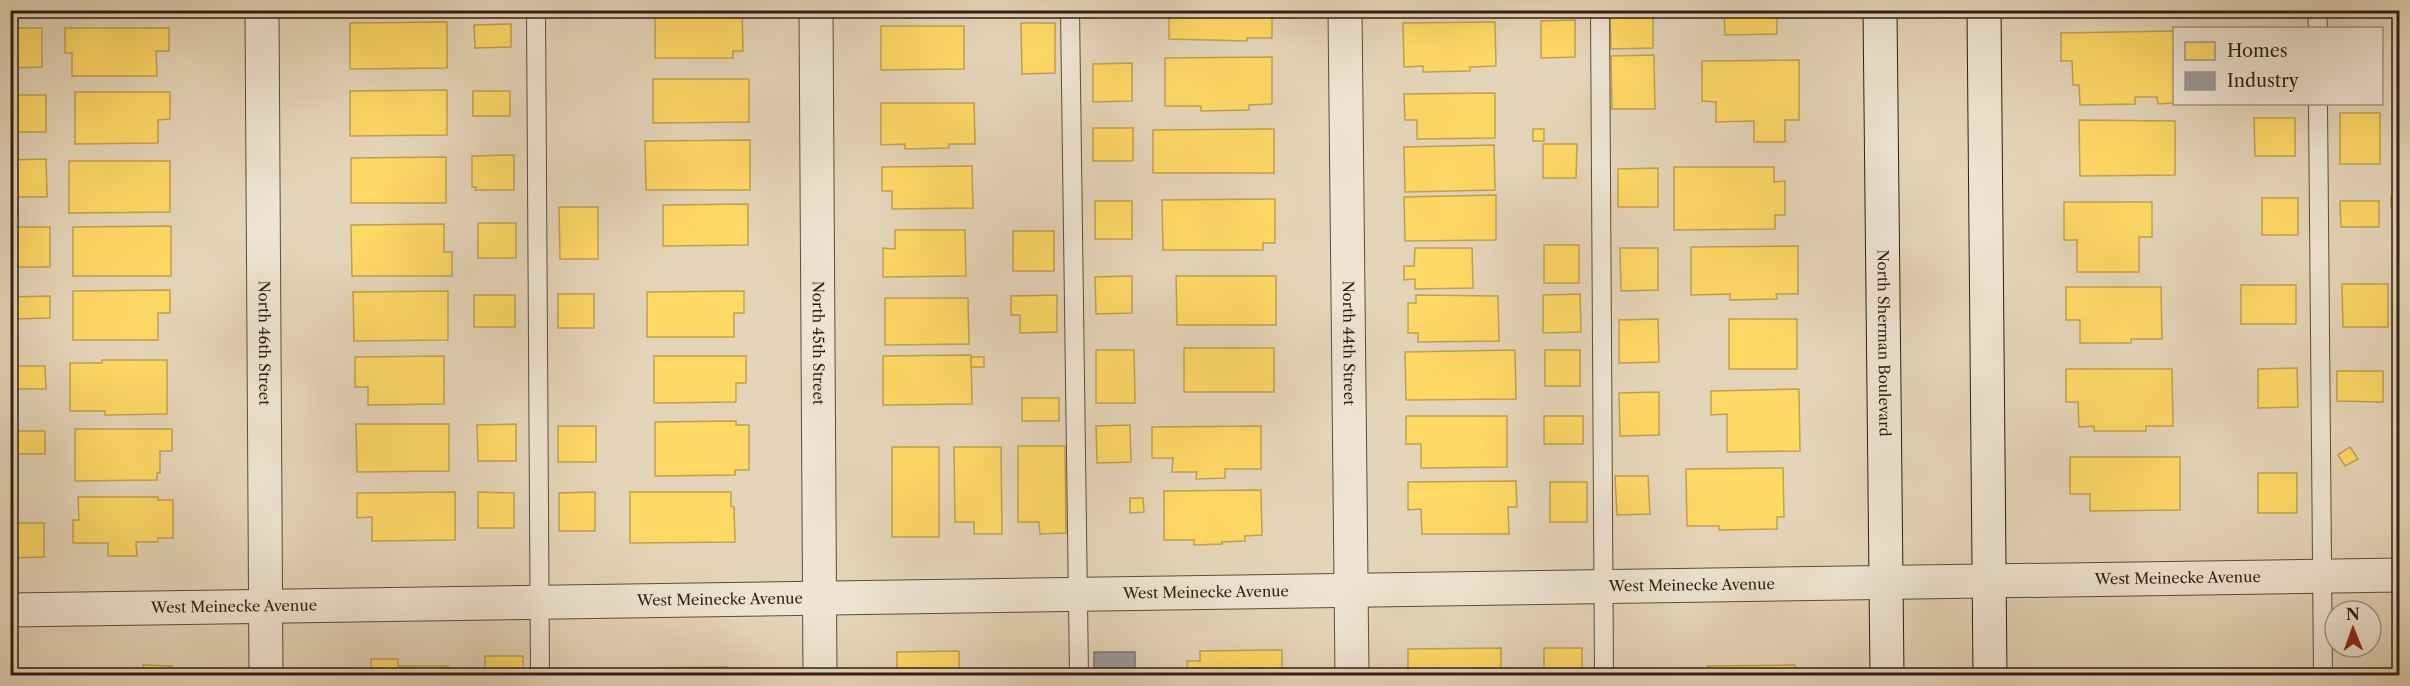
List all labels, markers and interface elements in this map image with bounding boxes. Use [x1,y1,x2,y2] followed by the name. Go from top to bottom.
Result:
[2173,27,2383,105] legend
[2227,40,2288,62] text: Homes
[2227,70,2300,92] text: Industry
[1874,249,1894,437] street label: North Sherman Boulevard
[255,280,274,406] street label: North 46th Street
[1339,280,1359,406] street label: North 44th Street
[809,281,828,406] street label: North 45th Street
[2094,567,2261,588] street label: West Meinecke Avenue
[1608,574,1775,596] street label: West Meinecke Avenue
[1122,581,1289,603] street label: West Meinecke Avenue
[636,588,803,610] street label: West Meinecke Avenue
[150,596,317,617] street label: West Meinecke Avenue
[2323,599,2383,659] north arrow
[2346,604,2360,624] text: N

